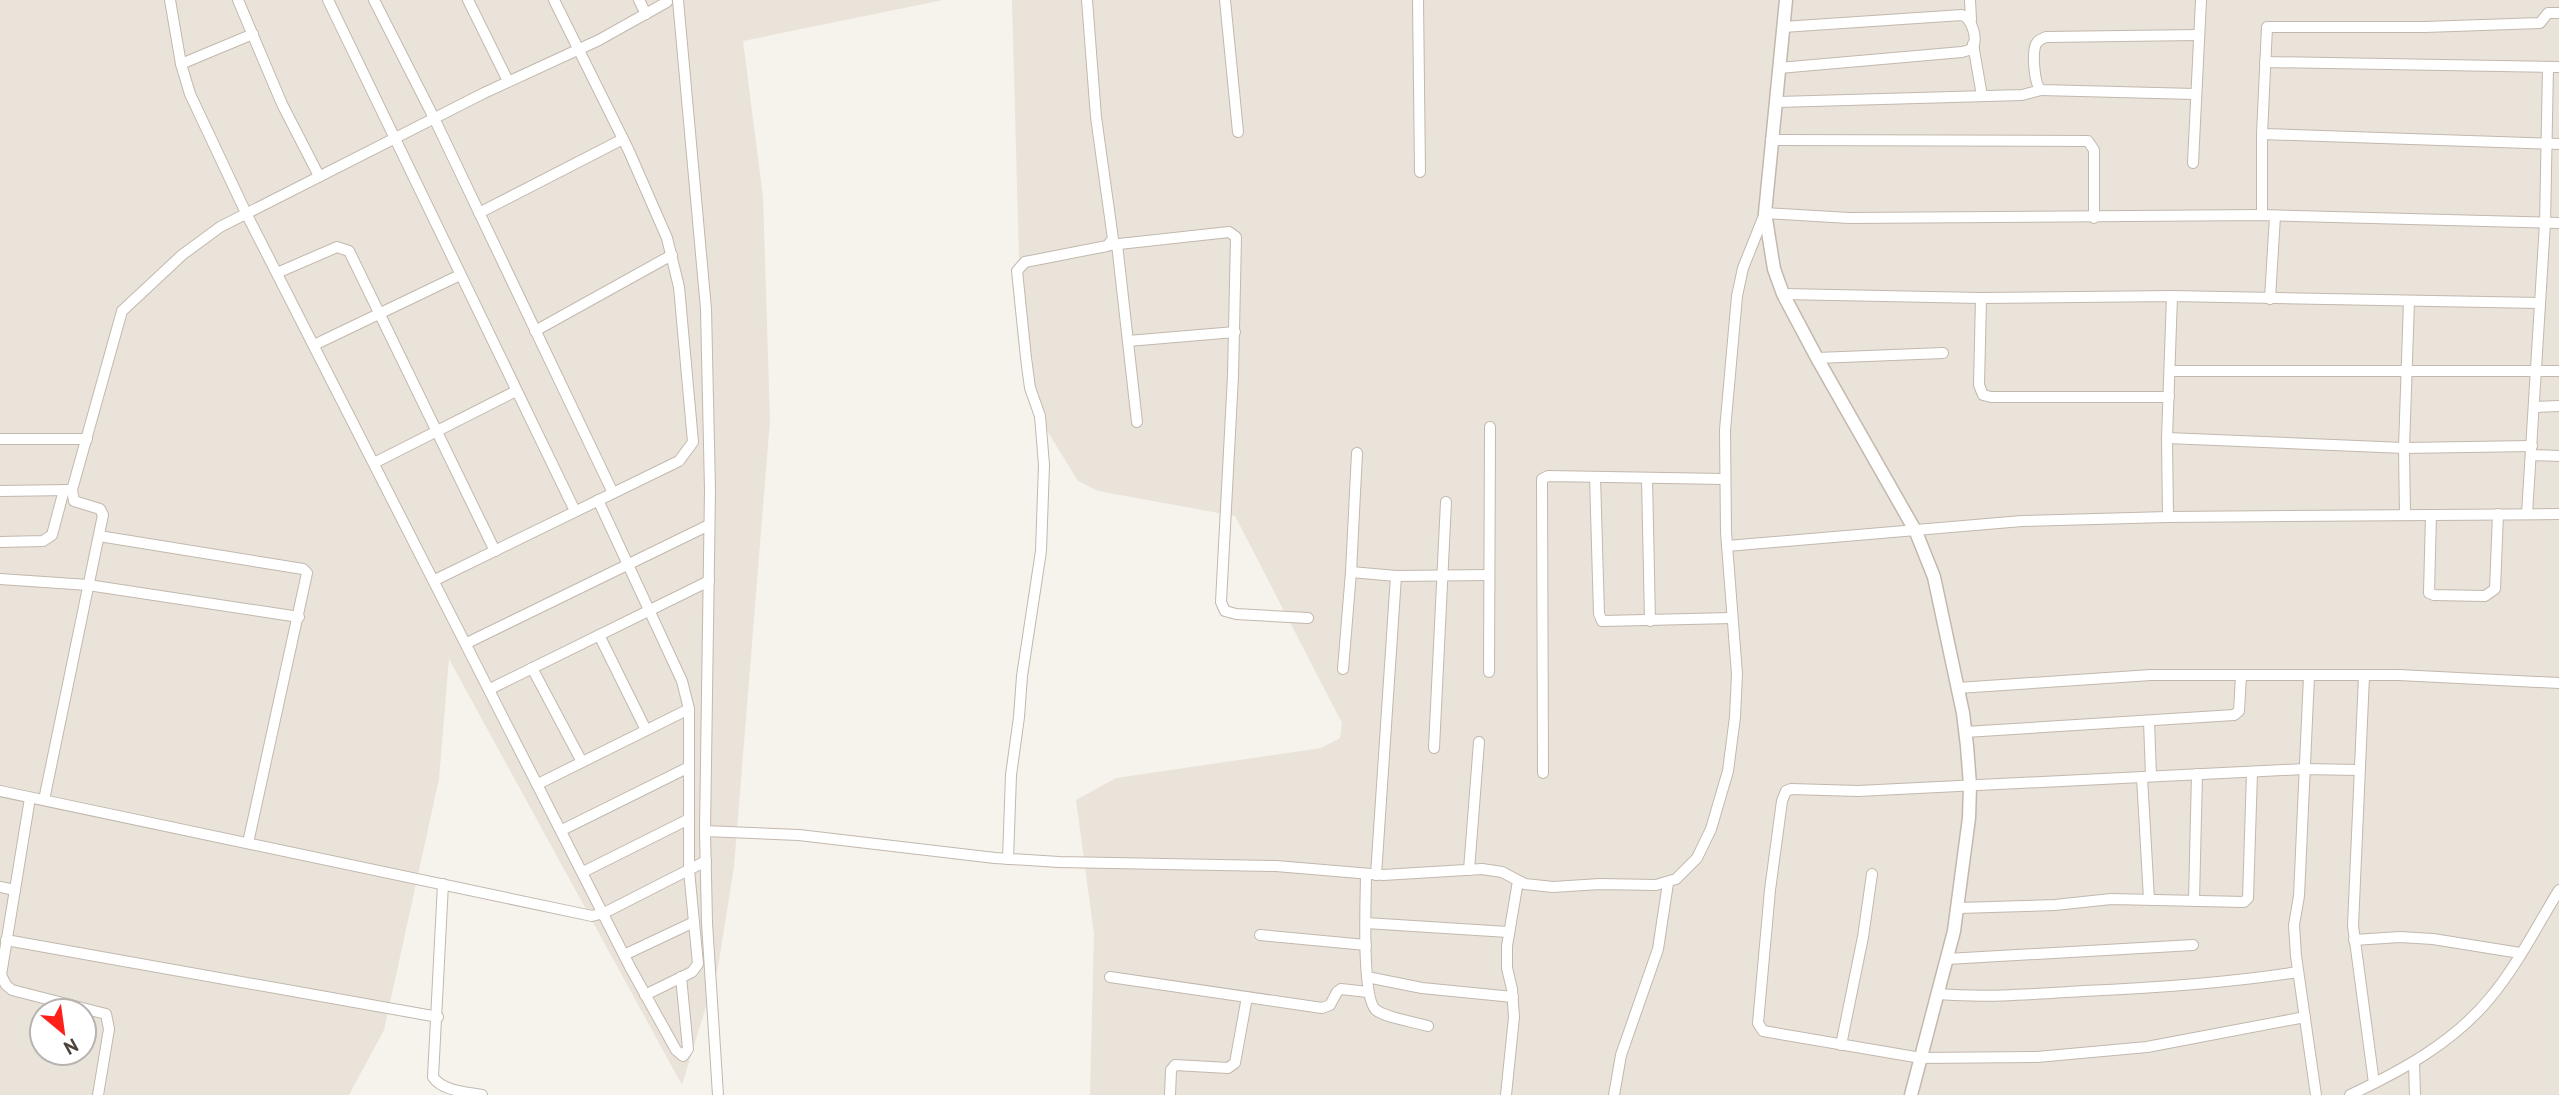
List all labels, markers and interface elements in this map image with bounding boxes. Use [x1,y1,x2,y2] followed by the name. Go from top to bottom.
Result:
[28,997,98,1067] north arrow
[60,1033,83,1060] text: N

